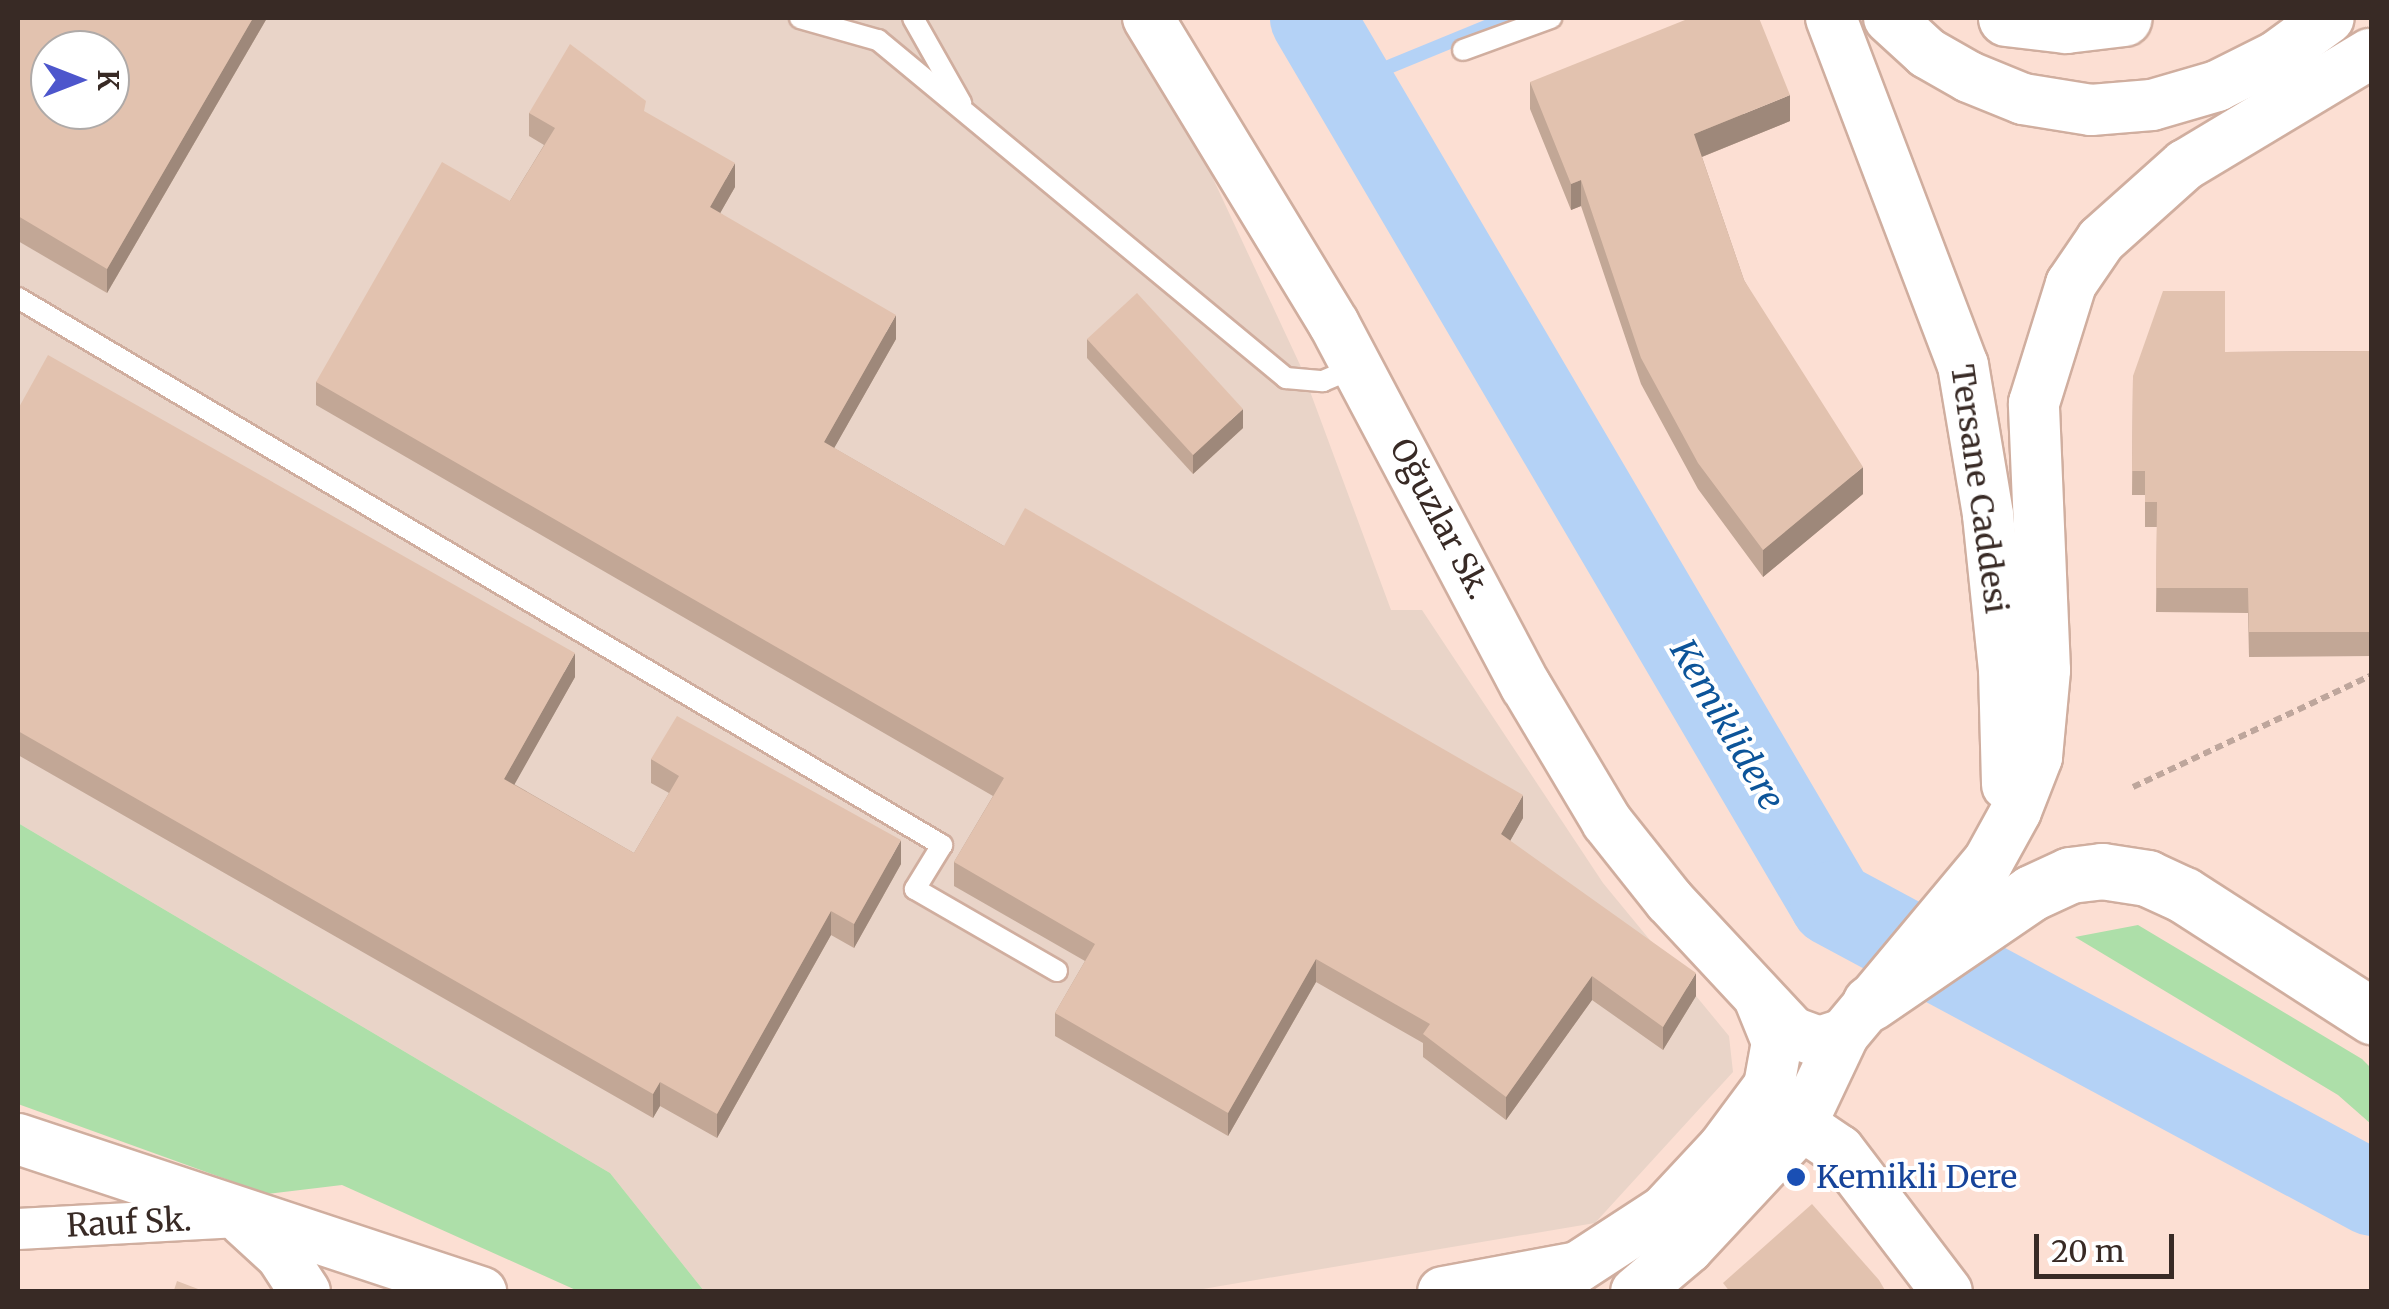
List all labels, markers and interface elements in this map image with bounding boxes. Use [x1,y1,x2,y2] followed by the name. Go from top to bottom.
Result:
[30,30,130,130] north arrow
[90,70,126,90] text: K
[1943,362,2015,616] street label: Tersane Caddesi
[1382,432,1498,606] street label: Oğuzlar Sk.
[1661,632,1793,818] water label: Kemiklidere
[1816,1158,2017,1196] place label: Kemikli Dere
[1785,1166,1807,1188] marker: Kemikli Dere
[65,1201,193,1245] street label: Rauf Sk.
[2039,1214,2179,1276] scale bar
[2051,1232,2124,1270] text: 20 m

